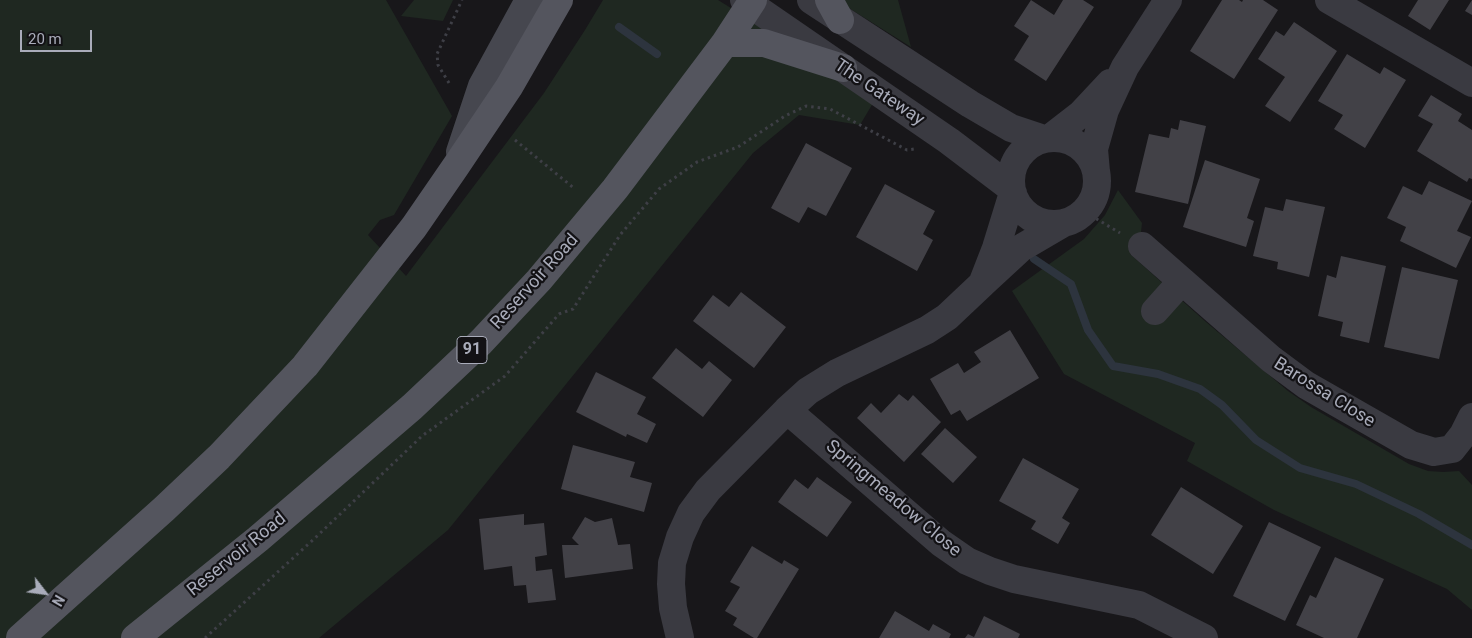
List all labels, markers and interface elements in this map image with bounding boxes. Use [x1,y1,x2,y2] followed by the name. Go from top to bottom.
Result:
[22,20,95,52] scale bar
[28,30,62,48] text: 20 m
[830,55,928,131] street label: The Gateway
[487,230,583,334] street label: Reservoir Road
[457,336,487,364] road number: 91
[1269,353,1379,433] street label: Barossa Close
[821,436,965,562] street label: Springmeadow Close
[183,509,291,601] street label: Reservoir Road
[20,568,70,618] north arrow
[49,592,67,609] text: N

